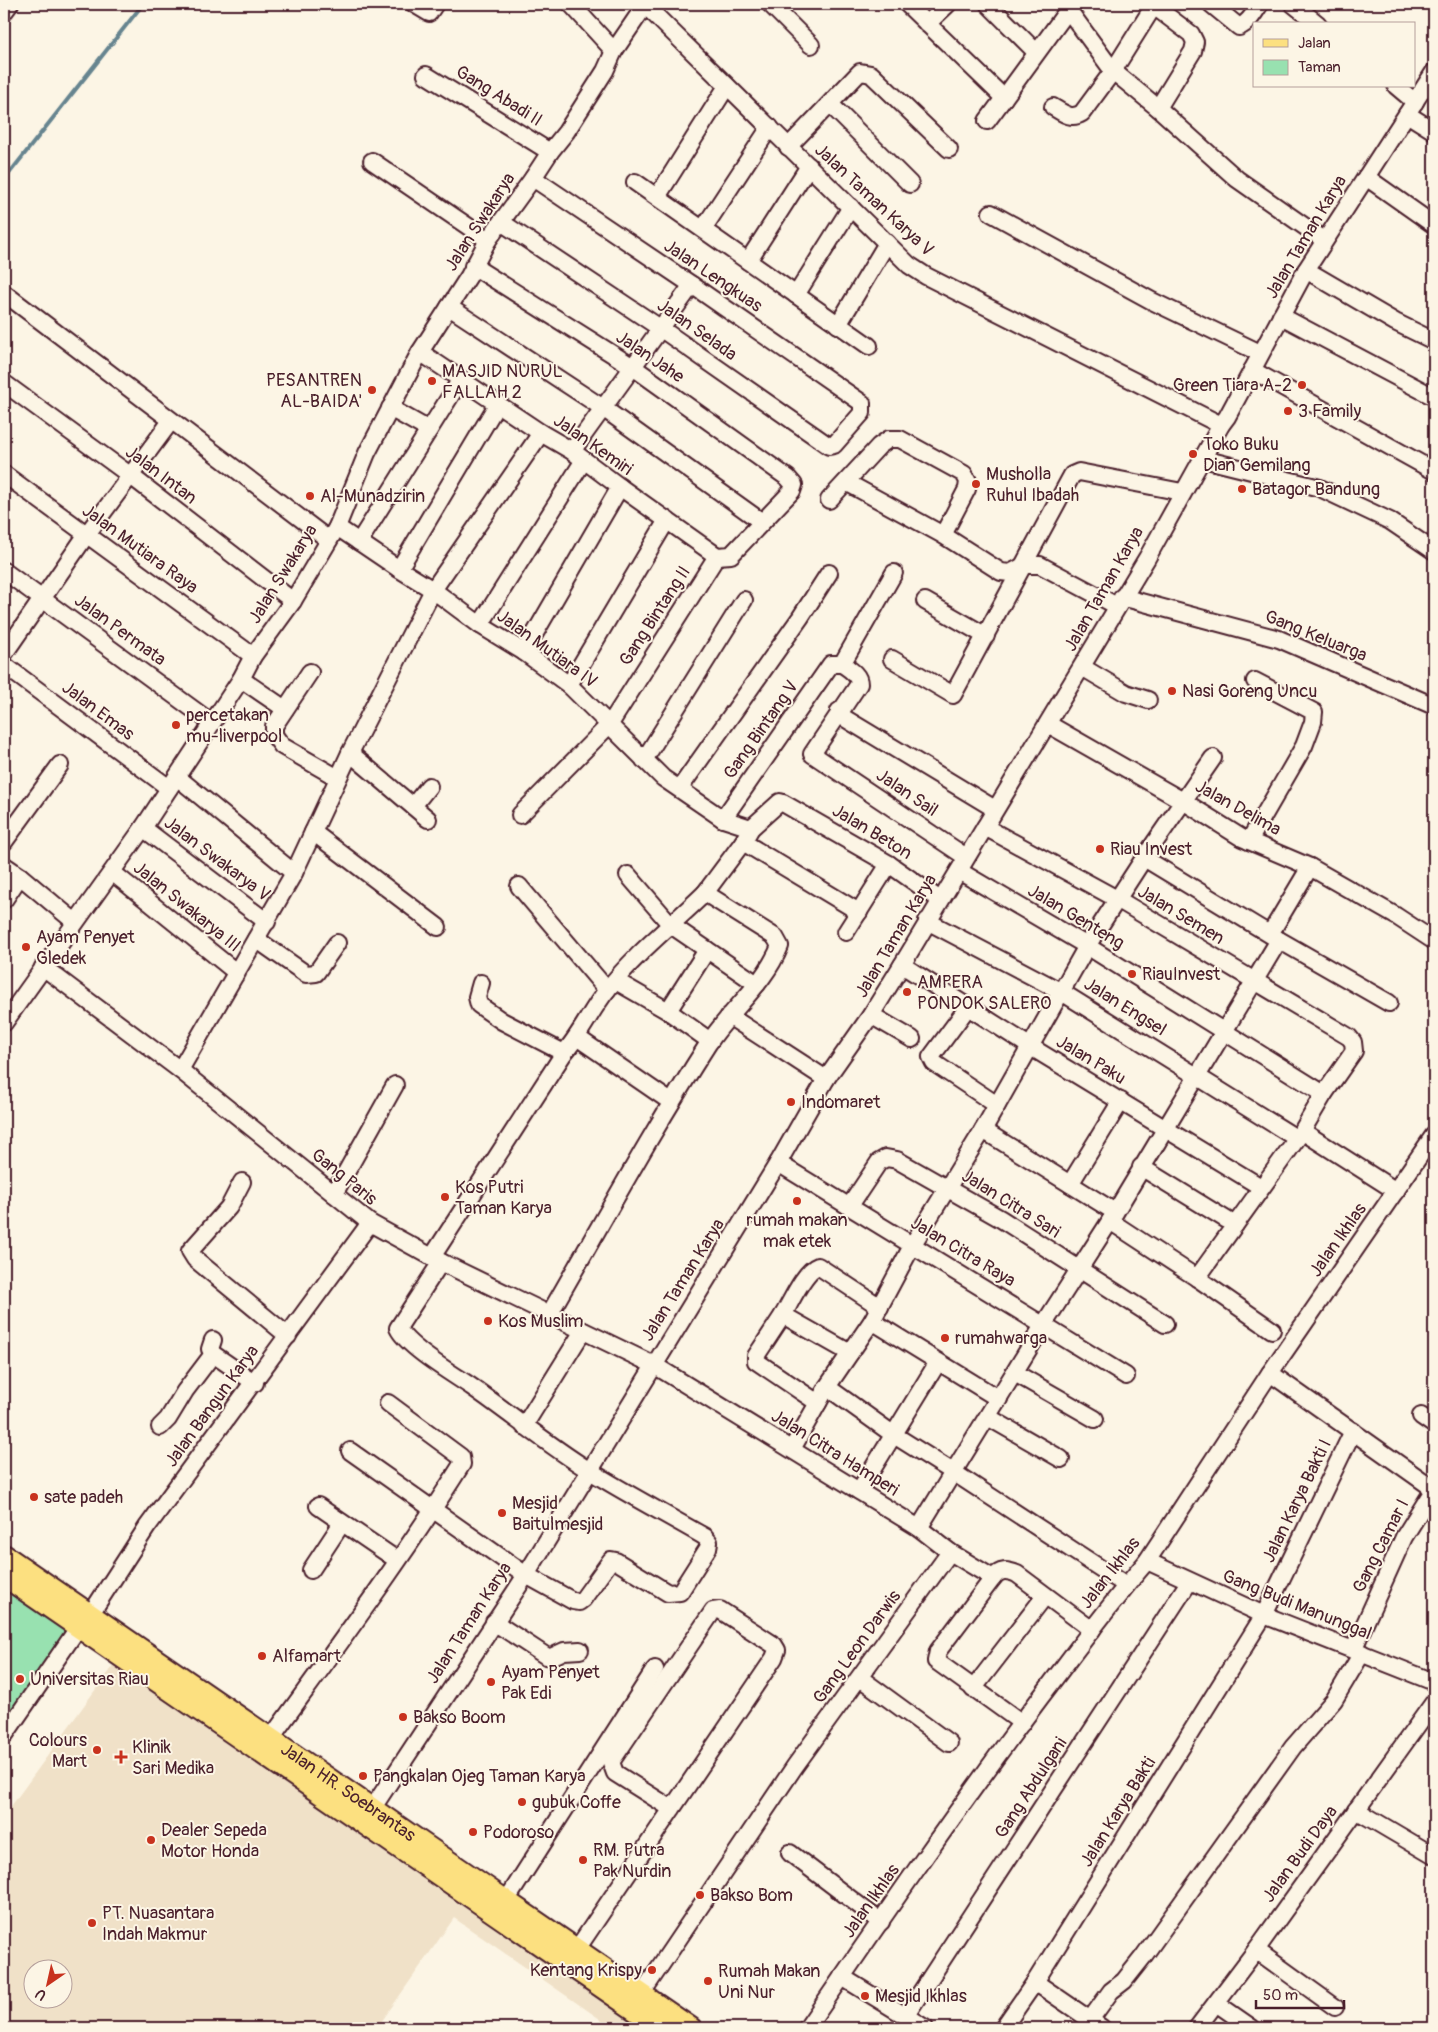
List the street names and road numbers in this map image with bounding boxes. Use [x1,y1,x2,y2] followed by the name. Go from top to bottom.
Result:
[451,60,547,132] street label: Gang Abadi II
[810,139,938,261] street label: Jalan Taman Karya V
[440,169,520,275] street label: Jalan Swakarya
[1260,171,1352,303] street label: Jalan Taman Karya
[659,235,767,317] street label: Jalan Lengkuas
[653,294,741,366] street label: Jalan Selada
[611,326,689,388] street label: Jalan Jahe
[549,409,637,481] street label: Jalan Kemiri
[121,441,201,509] street label: Jalan Intan
[78,499,202,599] street label: Jalan Mutiara Raya
[243,520,323,628] street label: Jalan Swakarya
[1059,523,1149,655] street label: Jalan Taman Karya
[614,562,696,670] street label: Gang Bintang II
[70,589,170,671] street label: Jalan Permata
[492,605,602,693] street label: Jalan Mutiara IV
[1262,605,1370,667] street label: Gang Keluarga
[57,676,139,746] street label: Jalan Emas
[719,676,803,784] street label: Gang Bintang V
[872,764,942,822] street label: Jalan Sail
[1191,775,1285,841] street label: Jalan Delima
[828,799,916,865] street label: Jalan Beton
[159,812,275,906] street label: Jalan Swakarya V
[129,857,245,957] street label: Jalan Swakarya III
[850,870,942,1002] street label: Jalan Taman Karya
[1024,879,1128,955] street label: Jalan Genteng
[1133,880,1229,950] street label: Jalan Semen
[1079,973,1171,1041] street label: Jalan Engsel
[1052,1030,1130,1090] street label: Jalan Paku
[306,1143,382,1211] street label: Gang Paris
[957,1165,1065,1243] street label: Jalan Citra Sari
[1304,1199,1372,1281] street label: Jalan Ikhlas
[906,1212,1020,1292] street label: Jalan Citra Raya
[636,1215,730,1345] street label: Jalan Taman Karya
[160,1340,264,1472] street label: Jalan Bangun Karya
[767,1405,903,1501] street label: Jalan Citra Hamperi
[1257,1436,1337,1566] street label: Jalan Karya Bakti I
[1348,1495,1414,1597] street label: Gang Camar I
[1075,1532,1145,1614] street label: Jalan Ikhlas
[421,1558,517,1688] street label: Jalan Taman Karya
[1219,1565,1375,1645] street label: Gang Budi Manunggal
[808,1586,906,1708] street label: Gang Leon Darwis
[990,1733,1072,1843] street label: Gang Abdulgani
[276,1738,420,1847] street label: Jalan HR. Soebrantas
[1075,1753,1161,1871] street label: Jalan Karya Bakti
[1257,1801,1343,1907] street label: Jalan Budi Daya
[837,1860,905,1942] street label: Jalan Ikhlas

